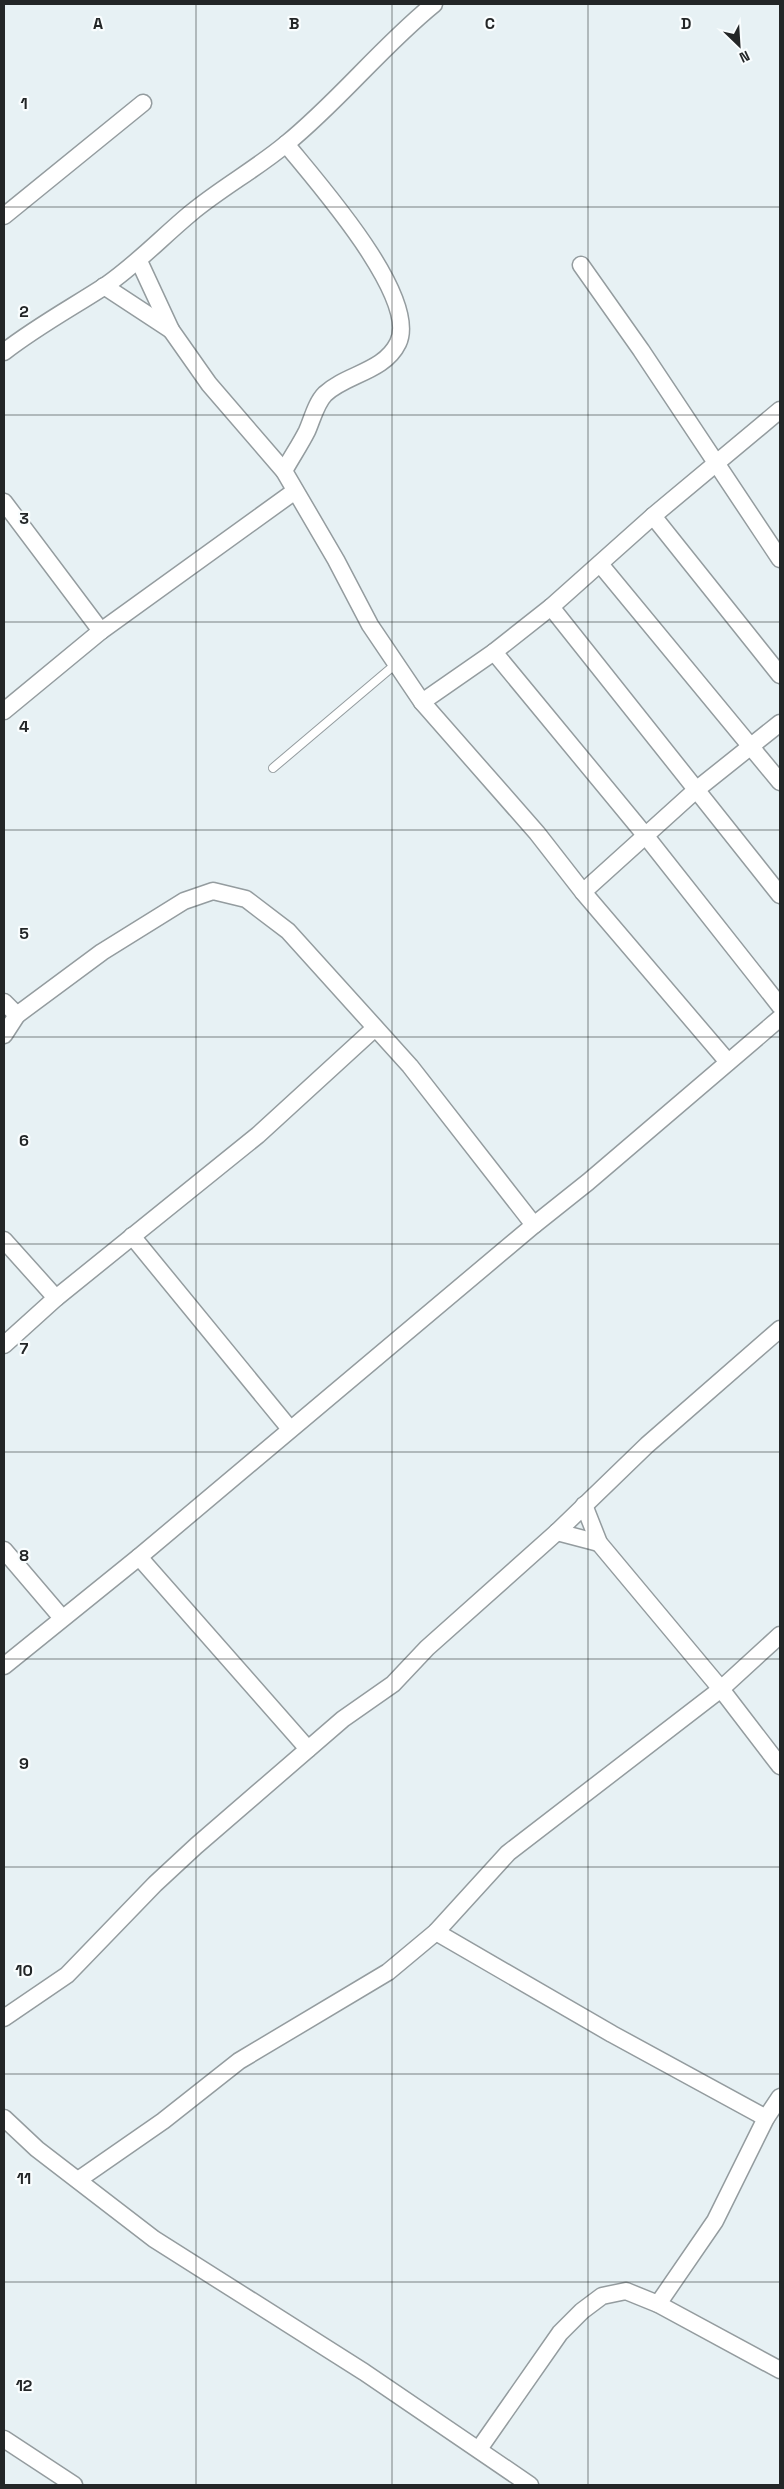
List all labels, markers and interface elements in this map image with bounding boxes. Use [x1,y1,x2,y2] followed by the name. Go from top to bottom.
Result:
[93,13,103,34] text: A
[289,13,299,34] text: B
[485,13,495,34] text: C
[681,13,691,34] text: D
[714,20,764,70] north arrow
[736,47,753,67] text: N
[20,93,28,114] text: 1
[19,301,29,322] text: 2
[19,508,29,529] text: 3
[19,716,29,737] text: 4
[19,923,29,944] text: 5
[19,1130,29,1151] text: 6
[20,1338,29,1359] text: 7
[19,1545,29,1566] text: 8
[19,1753,29,1774] text: 9
[15,1960,33,1981] text: 10
[17,2168,31,2189] text: 11
[16,2375,32,2396] text: 12

